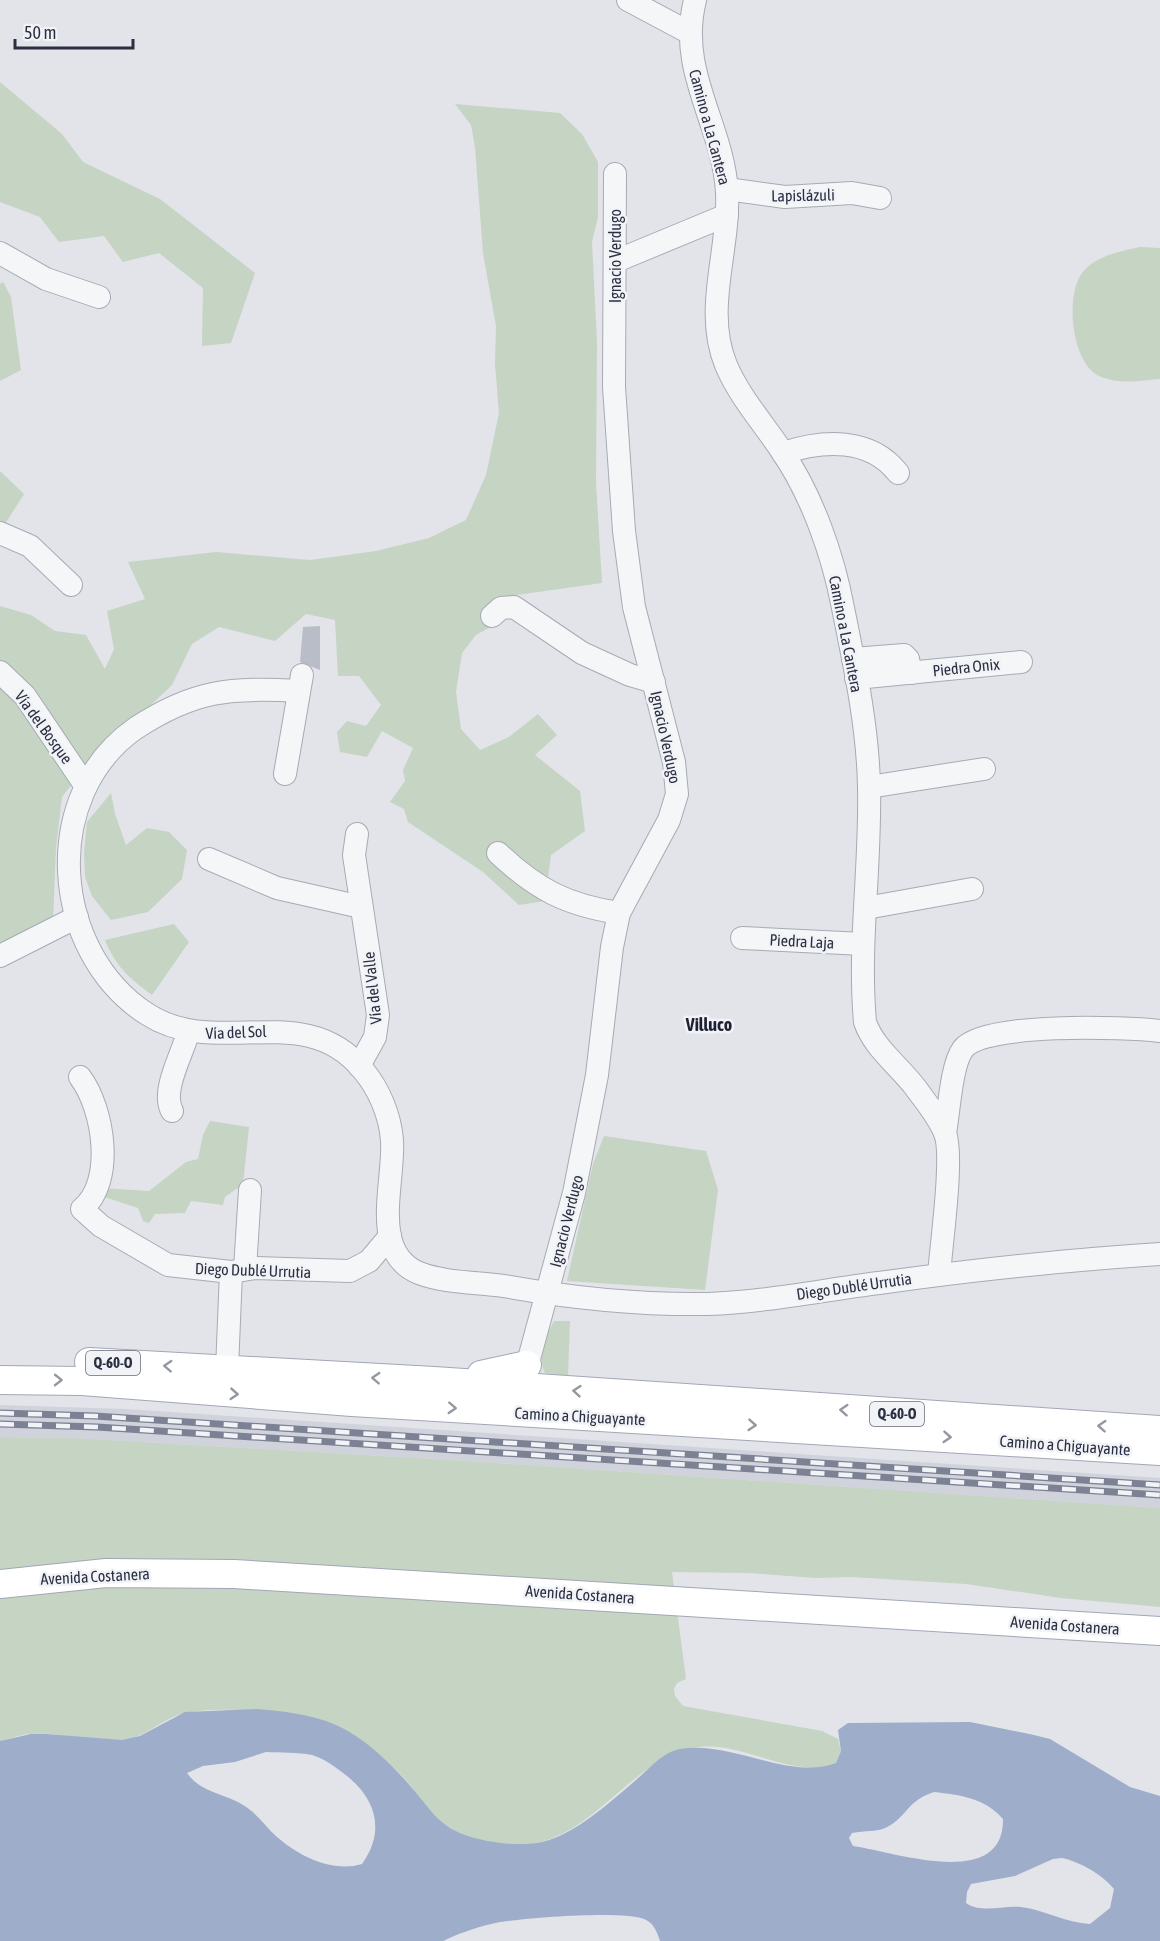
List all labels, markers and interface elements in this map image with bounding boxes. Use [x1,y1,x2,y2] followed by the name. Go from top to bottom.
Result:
[15,12,134,50] scale bar
[24,22,56,43] text: 50 m
[686,67,734,187] street label: Camino a La Cantera
[771,185,835,206] street label: Lapislázuli
[606,209,625,303] street label: Ignacio Verdugo
[826,574,866,694] street label: Camino a La Cantera
[932,654,1001,679] street label: Piedra Onix
[11,687,76,768] street label: Vía del Bosque
[646,689,685,785] street label: Ignacio Verdugo
[769,930,835,953] street label: Piedra Laja
[359,951,385,1025] street label: Vía del Valle
[685,1014,732,1035] district label: Villuco
[205,1022,268,1042] street label: Vía del Sol
[546,1173,587,1269] street label: Ignacio Verdugo
[195,1259,311,1282] street label: Diego Dublé Urrutia
[795,1269,913,1304] street label: Diego Dublé Urrutia
[86,1351,140,1375] road number: Q-60-O
[164,1360,173,1373] one-way arrow
[371,1372,380,1385] one-way arrow
[54,1374,63,1386] one-way arrow
[573,1385,582,1398] one-way arrow
[230,1388,239,1401] one-way arrow
[448,1402,457,1415] one-way arrow
[870,1402,924,1426] road number: Q-60-O
[514,1404,646,1429] street label: Camino a Chiguayante
[840,1404,849,1417] one-way arrow
[747,1419,756,1432] one-way arrow
[1097,1420,1106,1433] one-way arrow
[942,1431,951,1444] one-way arrow
[999,1431,1131,1460] street label: Camino a Chiguayante
[40,1564,150,1588] street label: Avenida Costanera
[525,1581,635,1607] street label: Avenida Costanera
[1010,1612,1120,1638] street label: Avenida Costanera

